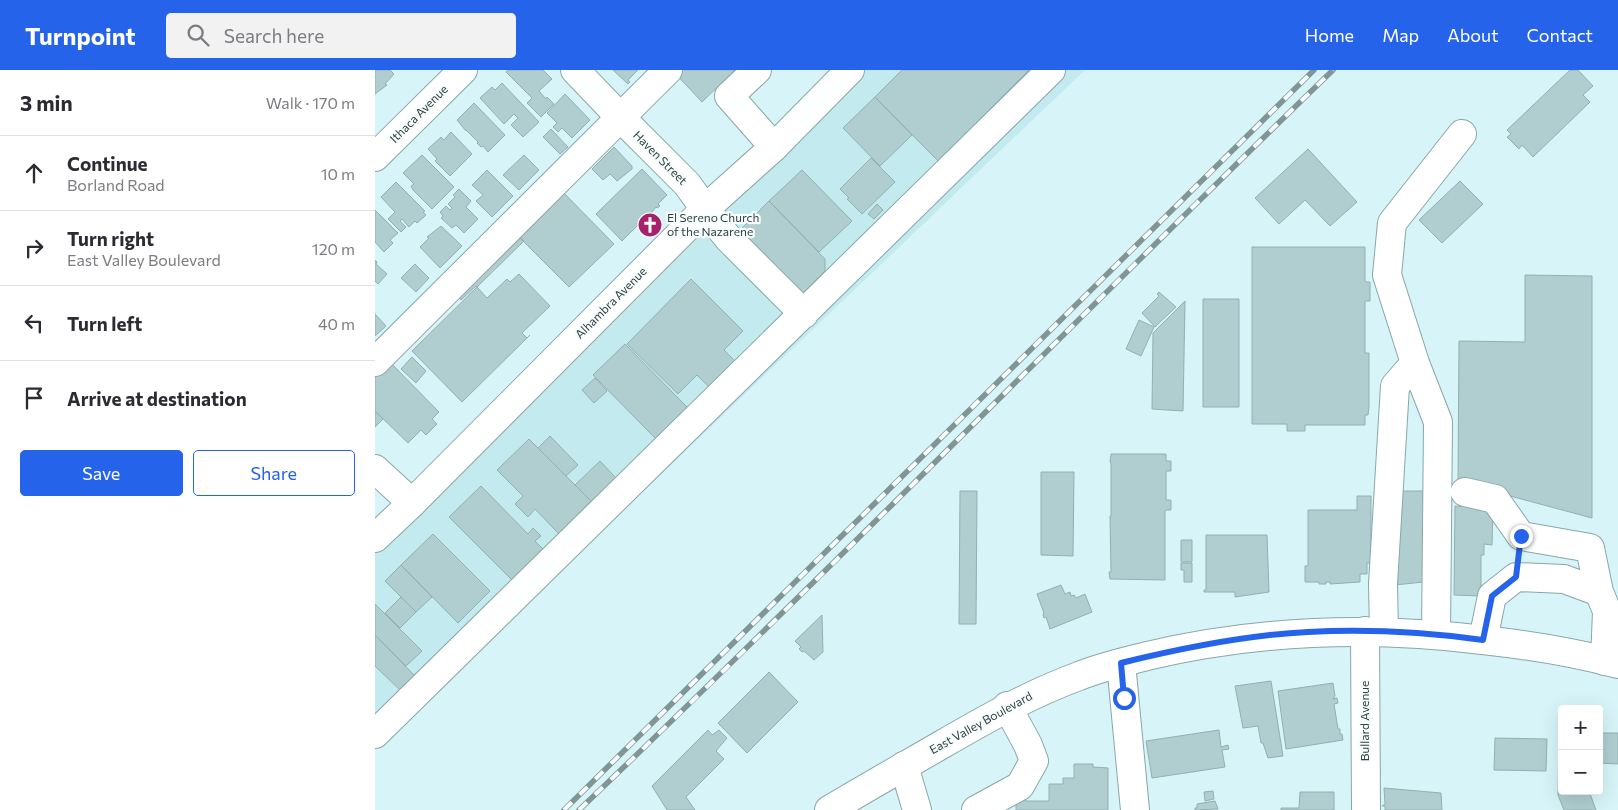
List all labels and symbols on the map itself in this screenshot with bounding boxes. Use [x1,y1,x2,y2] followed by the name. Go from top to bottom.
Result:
[386,81,450,145] street label: Ithaca Avenue
[631,127,691,187] street label: Haven Street
[667,210,759,238] place label: El Sereno Church of the Nazarene
[637,212,663,238] church icon: El Sereno Church of the Nazarene
[572,264,649,341] street label: Alhambra Avenue
[1510,525,1533,548] route end
[1357,681,1371,761] street label: Bullard Avenue
[1113,687,1136,710] route start
[927,688,1034,756] street label: East Valley Boulevard

